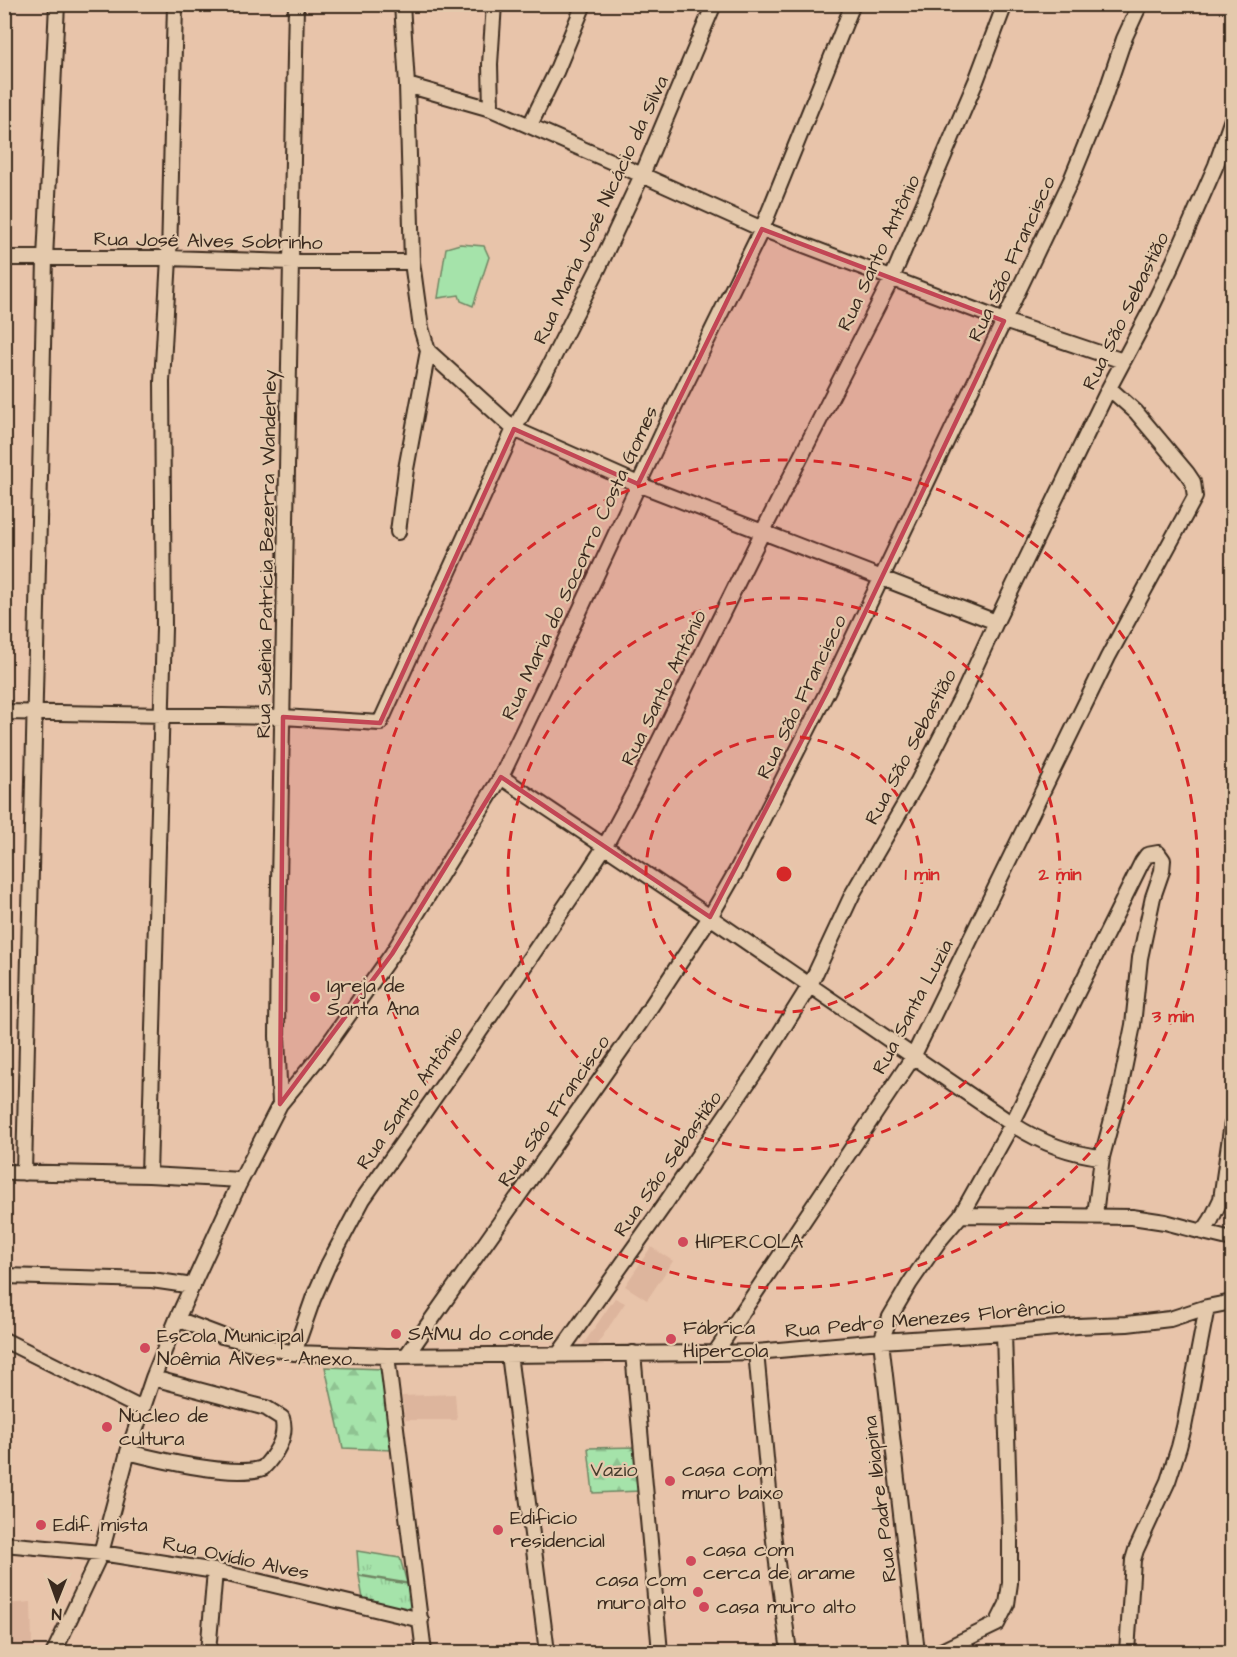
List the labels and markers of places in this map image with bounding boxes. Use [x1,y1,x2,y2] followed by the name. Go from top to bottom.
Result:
[774,864,794,884] centre of rings
[327,972,419,1023] place label: Igreja de Santa Ana
[308,990,322,1004] marker: Igreja de Santa Ana
[695,1228,803,1256] place label: HIPERCOLA
[676,1235,690,1249] marker: HIPERCOLA
[683,1314,768,1365] place label: Fábrica Hipercola
[408,1320,554,1348] place label: SAMU do conde
[157,1322,352,1373] place label: Escola Municipal Noêmia Alves - Anexo
[389,1327,403,1341] marker: SAMU do conde
[664,1332,678,1346] marker: Fábrica Hipercola
[138,1341,152,1355] marker: Escola Municipal Noêmia Alves - Anexo
[119,1402,209,1453] place label: Núcleo de cultura
[100,1420,114,1434] marker: Núcleo de cultura
[682,1456,783,1507] place label: casa com muro baixo
[663,1474,677,1488] marker: casa com muro baixo
[510,1504,605,1555] place label: Edificio residencial
[53,1511,148,1539] place label: Edif. mista
[34,1518,48,1532] marker: Edif. mista
[491,1523,505,1537] marker: Edificio residencial
[703,1536,855,1587] place label: casa com cerca de arame
[684,1554,698,1568] marker: casa com cerca de arame
[595,1566,686,1617] place label: casa com muro alto
[691,1585,705,1599] marker: casa com muro alto
[716,1593,856,1621] place label: casa muro alto
[697,1600,711,1614] marker: casa muro alto

